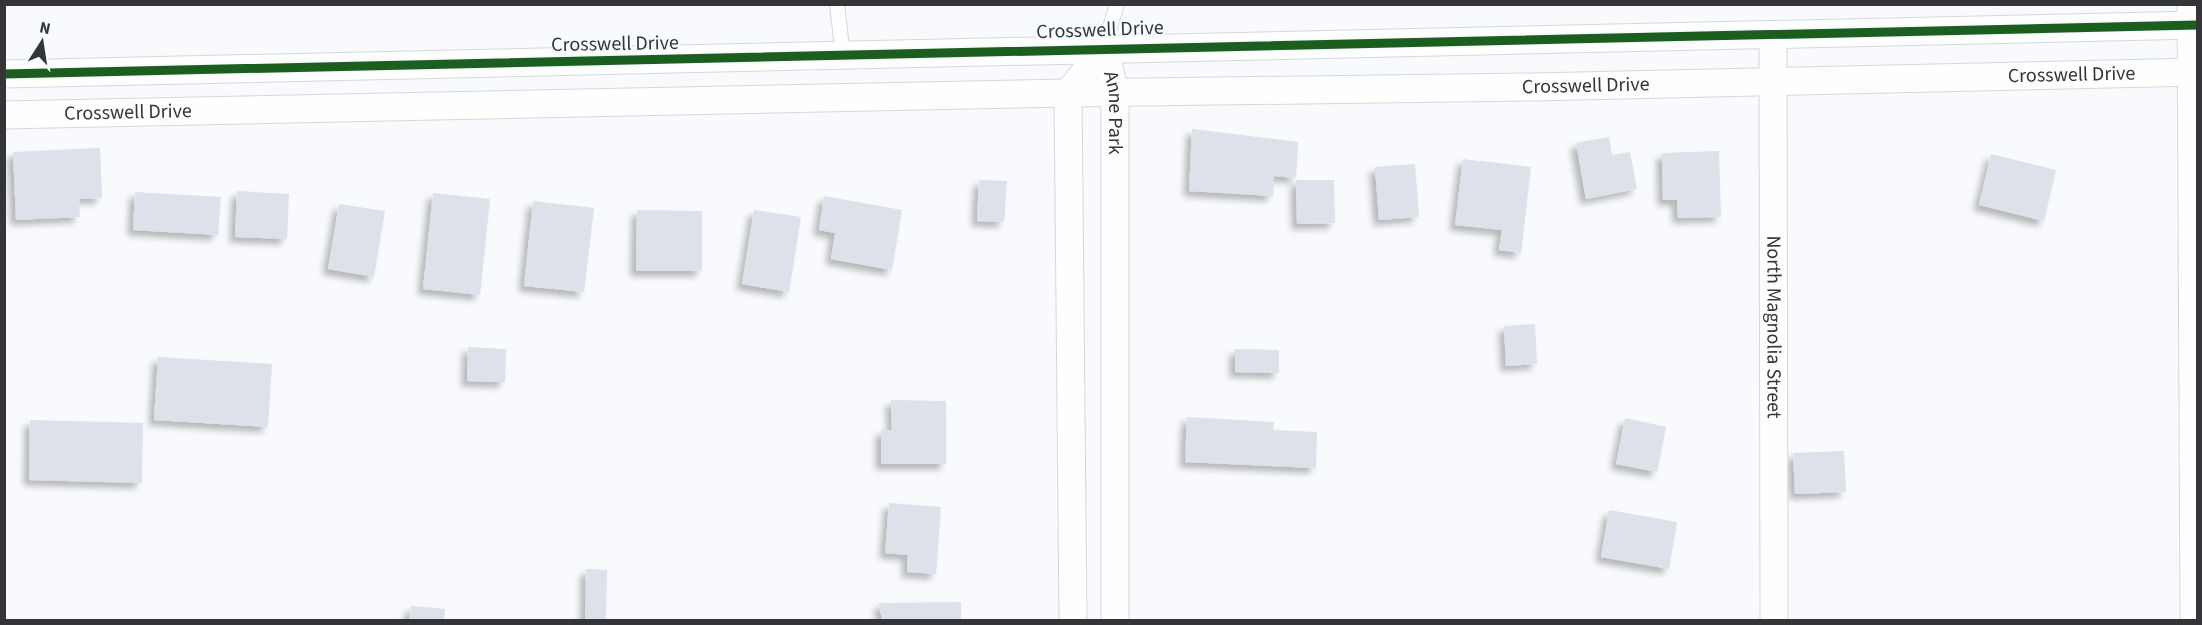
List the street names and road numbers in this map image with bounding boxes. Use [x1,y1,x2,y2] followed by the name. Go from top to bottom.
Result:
[1036,14,1164,46] street label: Crosswell Drive
[551,29,679,59] street label: Crosswell Drive
[2008,59,2136,90] street label: Crosswell Drive
[1096,68,1129,155] street label: Anne Park
[1522,70,1650,101] street label: Crosswell Drive
[64,97,192,128] street label: Crosswell Drive
[1759,235,1788,419] street label: North Magnolia Street

